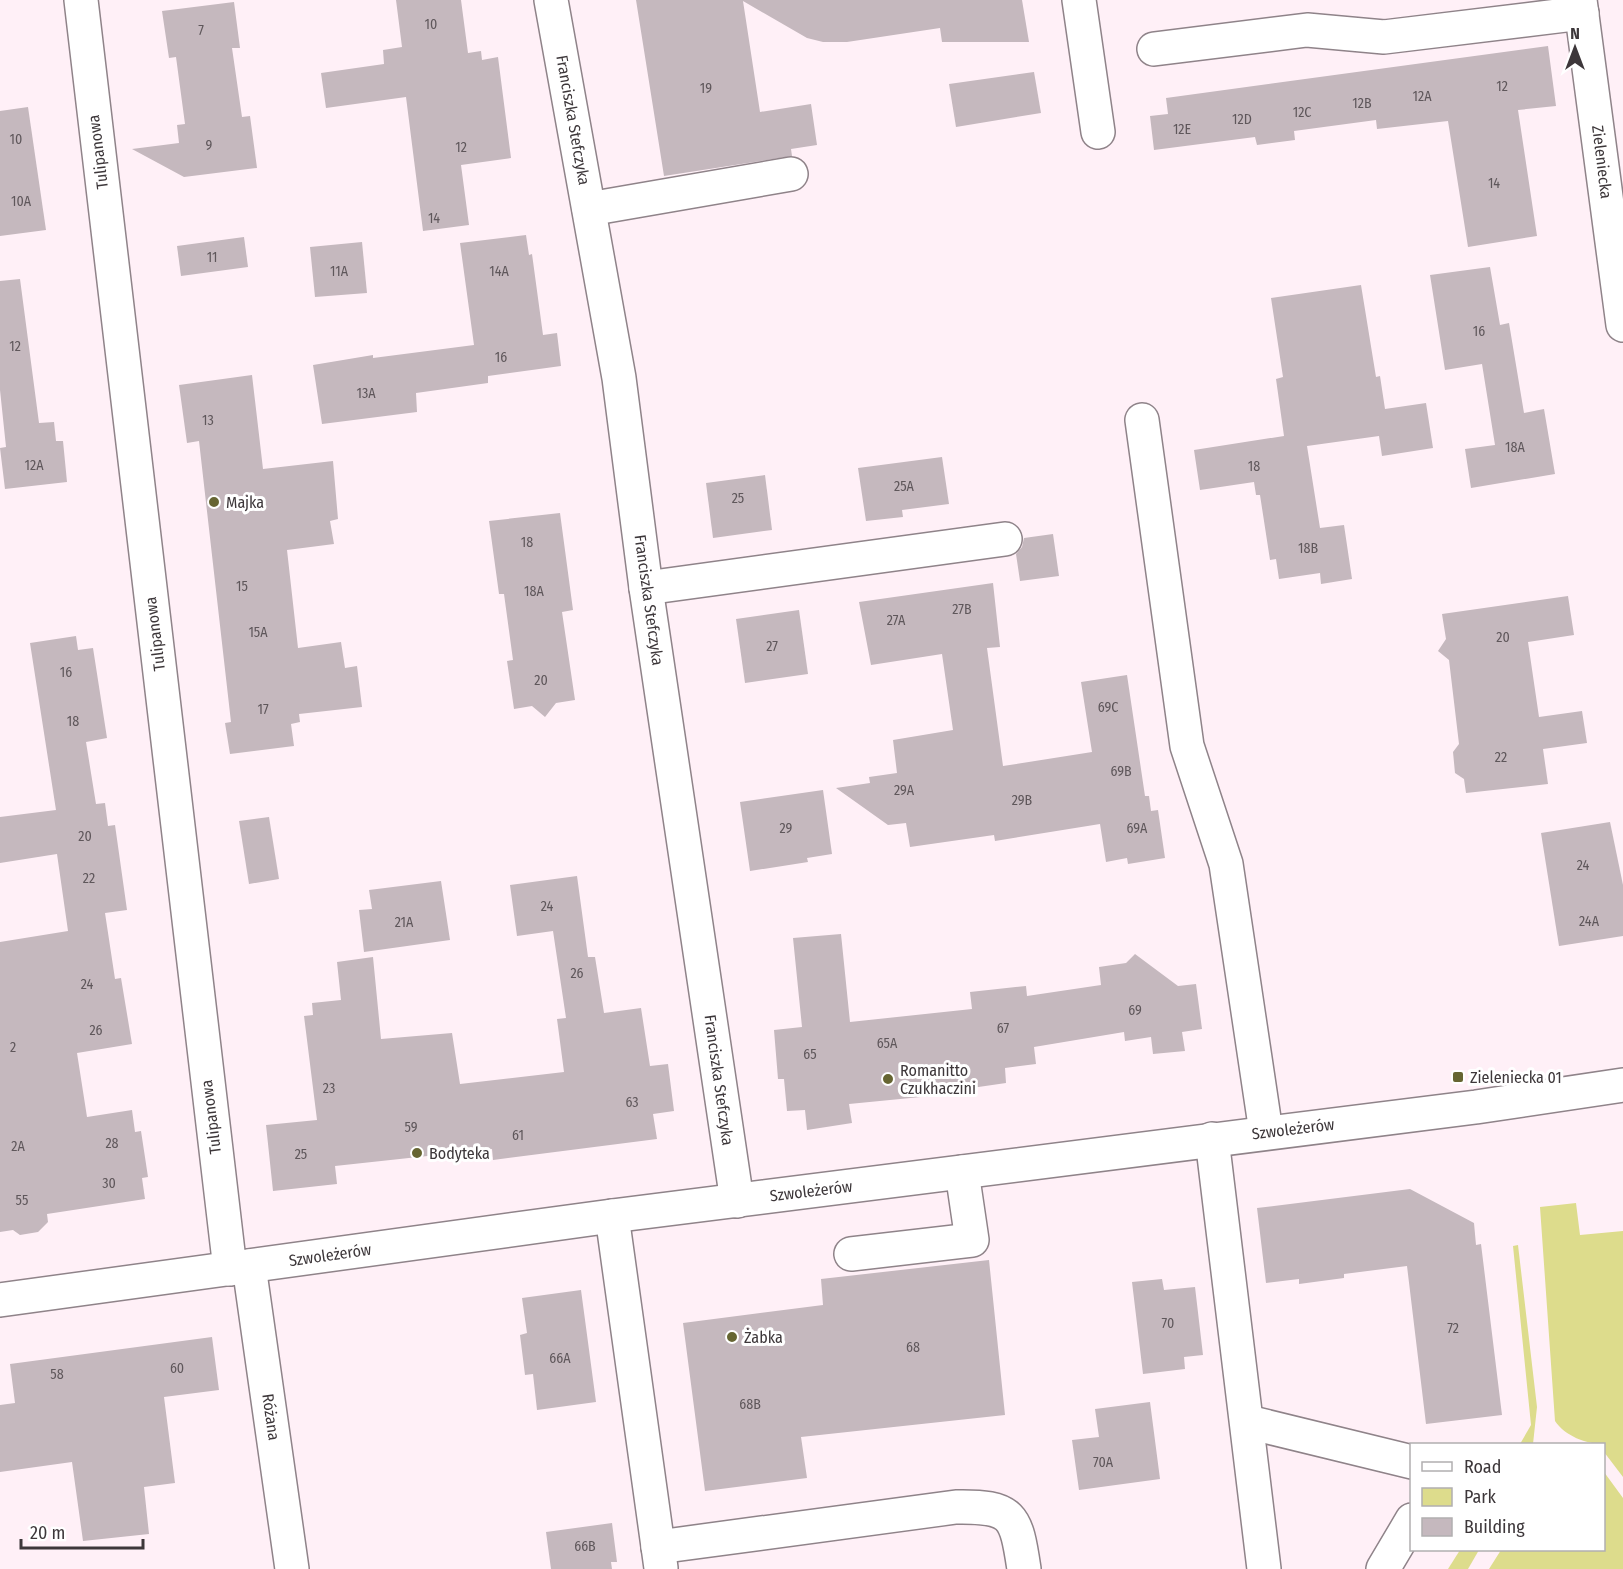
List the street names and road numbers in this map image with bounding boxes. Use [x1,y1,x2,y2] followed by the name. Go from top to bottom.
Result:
[552,54,594,187] street label: Franciszka Stefczyka
[84,114,112,190] street label: Tulipanowa
[1588,124,1616,200] street label: Zieleniecka
[630,534,668,667] street label: Franciszka Stefczyka
[141,596,169,672] street label: Tulipanowa
[700,1014,738,1147] street label: Franciszka Stefczyka
[197,1079,225,1155] street label: Tulipanowa
[1251,1114,1336,1143] street label: Szwoleżerów
[769,1176,854,1205] street label: Szwoleżerów
[288,1240,373,1270] street label: Szwoleżerów
[258,1392,284,1442] street label: Różana

